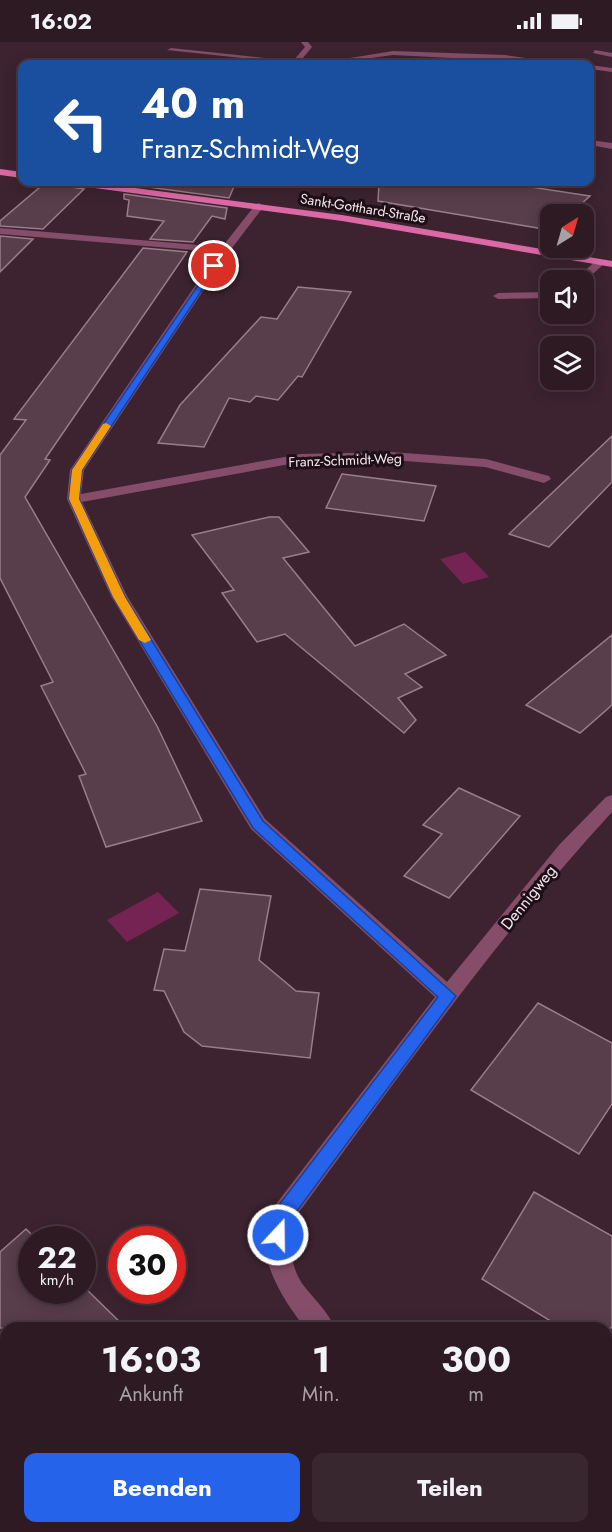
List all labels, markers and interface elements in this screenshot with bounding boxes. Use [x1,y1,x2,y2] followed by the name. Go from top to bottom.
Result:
[30,5,92,37] text: 16:02
[141,73,245,134] text: 40 m
[42,84,120,162] icon: left
[141,129,360,168] text: Franz-Schmidt-Weg
[299,188,427,228] street label: Sankt-Gotthard-Straße
[540,204,594,258] north arrow
[540,204,594,390] map controls
[188,240,239,291] pin
[197,249,230,282] icon: arrive
[540,270,594,324] button: sound
[540,336,594,390] button: layers
[288,448,402,472] street label: Franz-Schmidt-Weg
[495,860,562,935] street label: Dennigweg
[246,1203,310,1267] position arrow
[108,1226,186,1304] speed limit sign: 30
[37,1236,77,1279] text: 22
[40,1269,74,1291] text: km/h
[101,1333,201,1385] text: 16:03
[312,1333,330,1385] text: 1
[441,1333,511,1385] text: 300
[119,1380,183,1409] text: Ankunft
[302,1380,340,1409] text: Min.
[468,1380,484,1409] text: m
[24,1453,300,1522] button: Beenden
[312,1453,588,1522] button: Teilen

